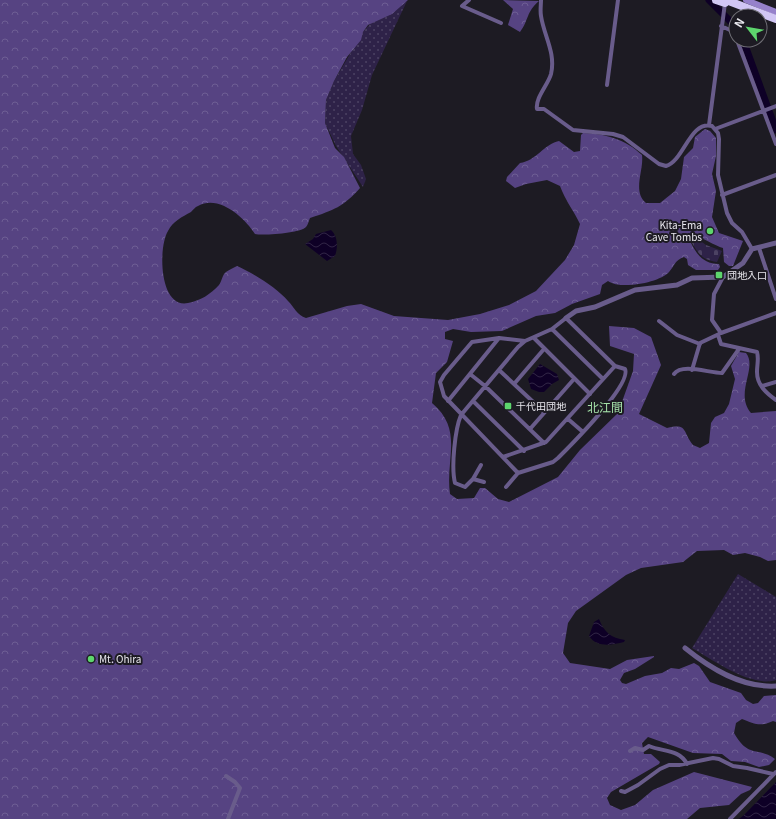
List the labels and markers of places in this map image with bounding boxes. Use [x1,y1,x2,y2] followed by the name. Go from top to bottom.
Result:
[646,217,702,244] place label: Kita-Ema Cave Tombs
[705,226,715,236] marker: Kita-Ema Cave Tombs
[727,267,767,282] place label: 団地入口
[714,270,724,280] marker: 団地入口
[516,398,567,413] place label: 千代田団地
[503,401,513,411] marker: 千代田団地
[99,651,141,666] place label: Mt. Ohira
[86,654,96,664] marker: Mt. Ohira

